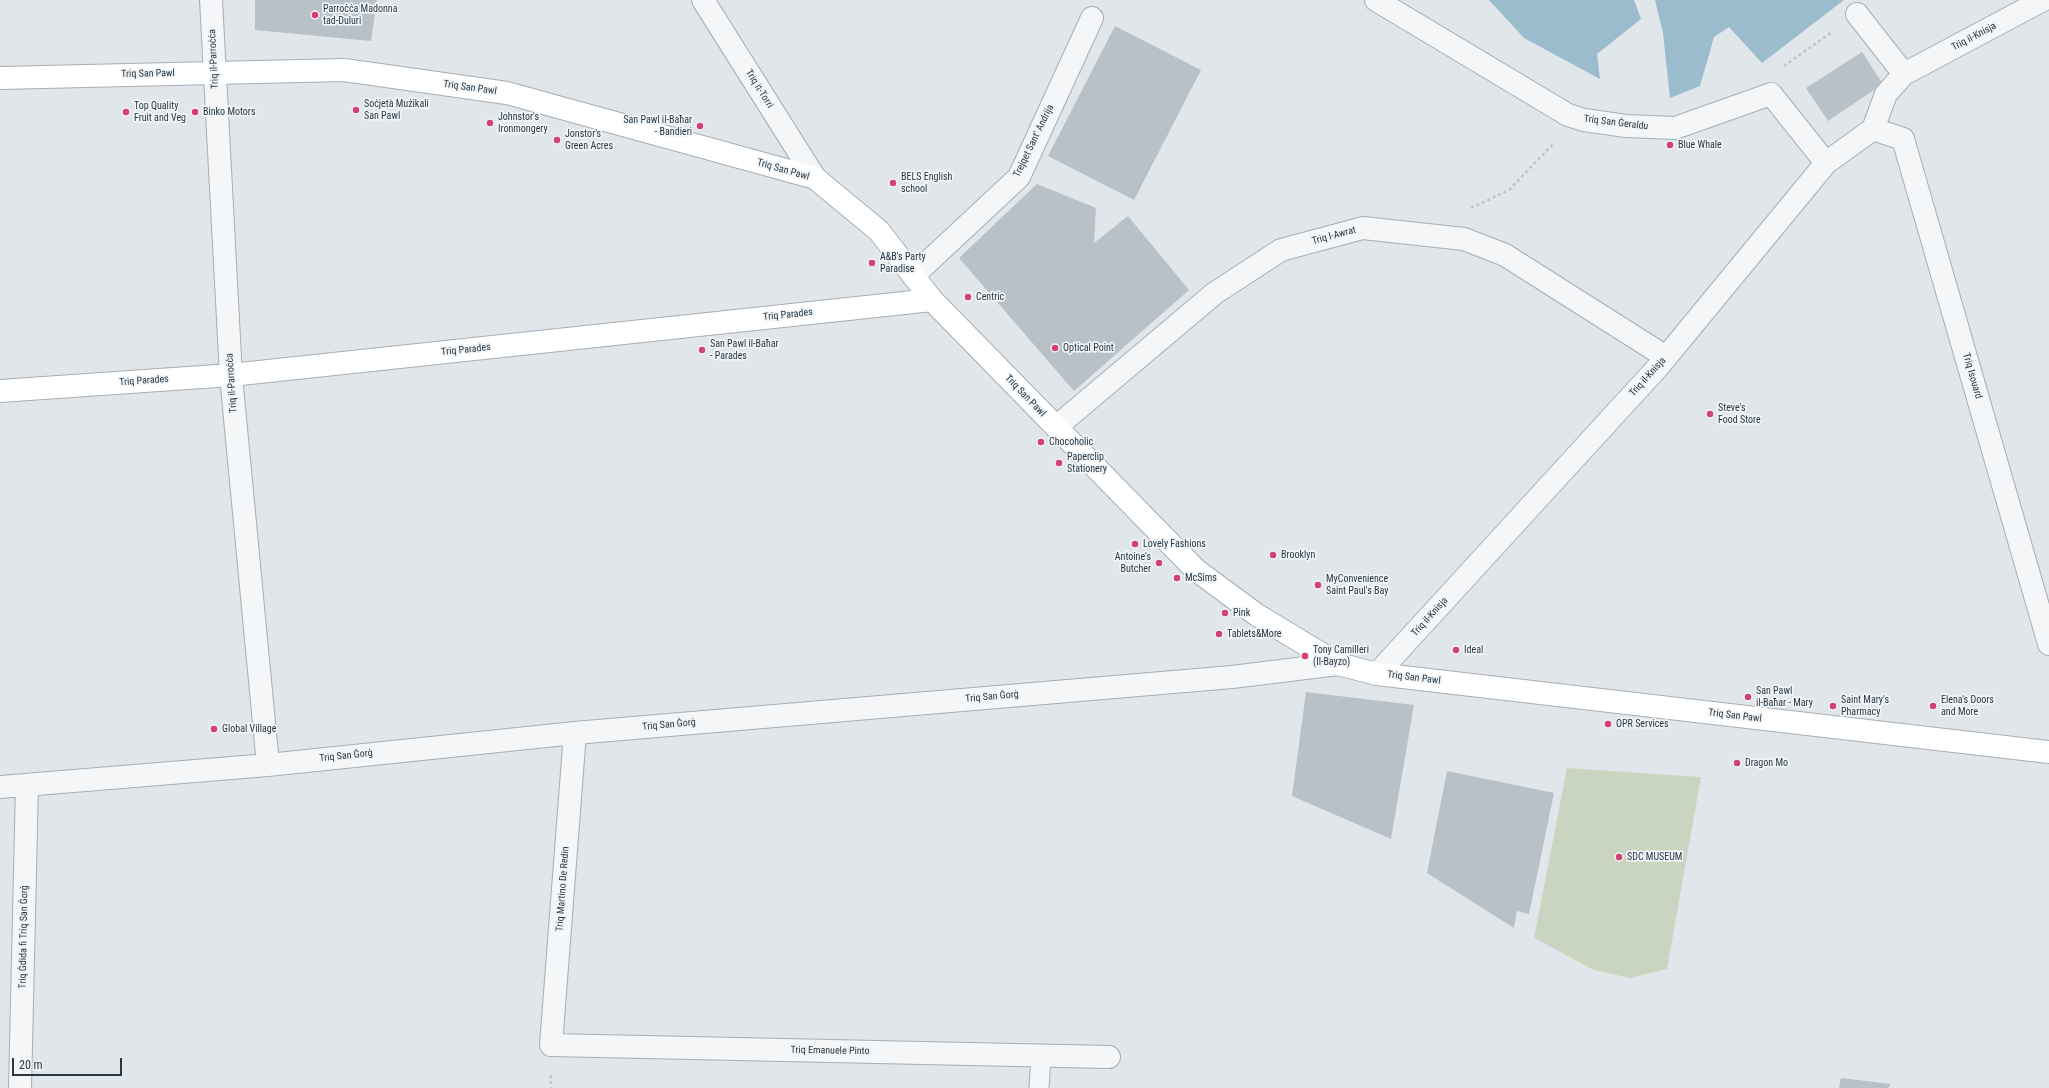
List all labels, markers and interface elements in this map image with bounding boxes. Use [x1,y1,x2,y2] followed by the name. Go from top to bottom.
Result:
[323,3,397,26] place label: Parroċċa Madonna tad-Duluri
[310,10,320,20] marker: Parroċċa Madonna tad-Duluri
[1950,20,1998,54] street label: Triq il-Knisja
[206,29,222,89] street label: Triq il-Parroċċa
[742,67,776,111] street label: Triq it-Torri
[121,68,175,80] street label: Triq San Pawl
[443,78,497,98] street label: Triq San Pawl
[364,98,429,122] place label: Soċjetà Mużikali San Pawl
[134,100,186,124] place label: Top Quality Fruit and Veg
[1011,103,1057,179] street label: Trejqet Sant' Andrija
[351,105,361,115] marker: Soċjetà Mużikali San Pawl
[203,106,255,118] place label: Binko Motors
[121,107,131,117] marker: Top Quality Fruit and Veg
[190,107,200,117] marker: Binko Motors
[498,111,548,134] place label: Johnstor's Ironmongery
[1583,113,1649,133] street label: Triq San Ġeraldu
[623,114,692,138] place label: San Pawl il-Baħar - Bandieri
[485,118,495,128] marker: Johnstor's Ironmongery
[695,121,705,131] marker: San Pawl il-Baħar - Bandieri
[565,128,613,152] place label: Jonstor's Green Acres
[552,135,562,145] marker: Jonstor's Green Acres
[1678,139,1722,151] place label: Blue Whale
[1665,140,1675,150] marker: Blue Whale
[756,157,810,183] street label: Triq San Pawl
[901,171,952,194] place label: BELS English school
[888,178,898,188] marker: BELS English school
[1311,224,1357,248] street label: Triq l-Awrat
[880,251,926,274] place label: A&B's Party Paradise
[867,258,877,268] marker: A&B's Party Paradise
[976,291,1004,303] place label: Centric
[963,292,973,302] marker: Centric
[763,306,813,324] street label: Triq Parades
[710,338,779,362] place label: San Pawl il-Baħar - Parades
[441,341,491,359] street label: Triq Parades
[1063,342,1114,354] place label: Optical Point
[1050,343,1060,353] marker: Optical Point
[697,345,707,355] marker: San Pawl il-Baħar - Parades
[1960,352,1984,400] street label: Triq Isouard
[224,353,240,413] street label: Triq il-Parroċċa
[1627,355,1669,399] street label: Triq il-Knisja
[119,373,169,389] street label: Triq Parades
[1002,373,1048,419] street label: Triq San Pawl
[1718,402,1761,426] place label: Steve's Food Store
[1705,409,1715,419] marker: Steve's Food Store
[1049,436,1093,448] place label: Chocoholic
[1036,437,1046,447] marker: Chocoholic
[1067,451,1107,474] place label: Paperclip Stationery
[1054,458,1064,468] marker: Paperclip Stationery
[1143,538,1206,550] place label: Lovely Fashions
[1130,539,1140,549] marker: Lovely Fashions
[1281,549,1315,561] place label: Brooklyn
[1268,550,1278,560] marker: Brooklyn
[1115,551,1151,574] place label: Antoine's Butcher
[1154,558,1164,568] marker: Antoine's Butcher
[1185,572,1217,584] place label: McSims
[1172,573,1182,583] marker: McSims
[1326,573,1388,596] place label: MyConvenience Saint Paul's Bay
[1313,580,1323,590] marker: MyConvenience Saint Paul's Bay
[1409,595,1451,639] street label: Triq il-Knisja
[1233,607,1250,619] place label: Pink
[1220,608,1230,618] marker: Pink
[1227,628,1282,640] place label: Tablets&More
[1214,629,1224,639] marker: Tablets&More
[1313,644,1369,668] place label: Tony Camilleri (Il-Bayzo)
[1464,644,1483,656] place label: Ideal
[1451,645,1461,655] marker: Ideal
[1300,651,1310,661] marker: Tony Camilleri (Il-Bayzo)
[1387,669,1441,687] street label: Triq San Pawl
[1756,685,1813,708] place label: San Pawl il-Baħar - Mary
[965,689,1019,705] street label: Triq San Ġorġ
[1743,692,1753,702] marker: San Pawl il-Baħar - Mary
[1841,694,1889,718] place label: Saint Mary's Pharmacy
[1941,694,1994,718] place label: Elena's Doors and More
[1828,701,1838,711] marker: Saint Mary's Pharmacy
[1928,701,1938,711] marker: Elena's Doors and More
[1708,707,1762,725] street label: Triq San Pawl
[642,717,696,733] street label: Triq San Ġorġ
[1616,718,1669,730] place label: OPR Services
[1603,719,1613,729] marker: OPR Services
[222,723,276,735] place label: Global Village
[209,724,219,734] marker: Global Village
[319,747,373,765] street label: Triq San Ġorġ
[1745,757,1788,769] place label: Dragon Mo
[1732,758,1742,768] marker: Dragon Mo
[554,846,572,932] street label: Triq Martino De Redin
[1627,851,1682,863] place label: SDC MUSEUM
[1614,852,1624,862] marker: SDC MUSEUM
[17,885,31,989] street label: Triq Ġdida fi Triq San Ġorġ
[790,1044,870,1058] street label: Triq Emanuele Pinto
[14,1050,124,1076] scale bar
[19,1058,43,1072] text: 20 m

